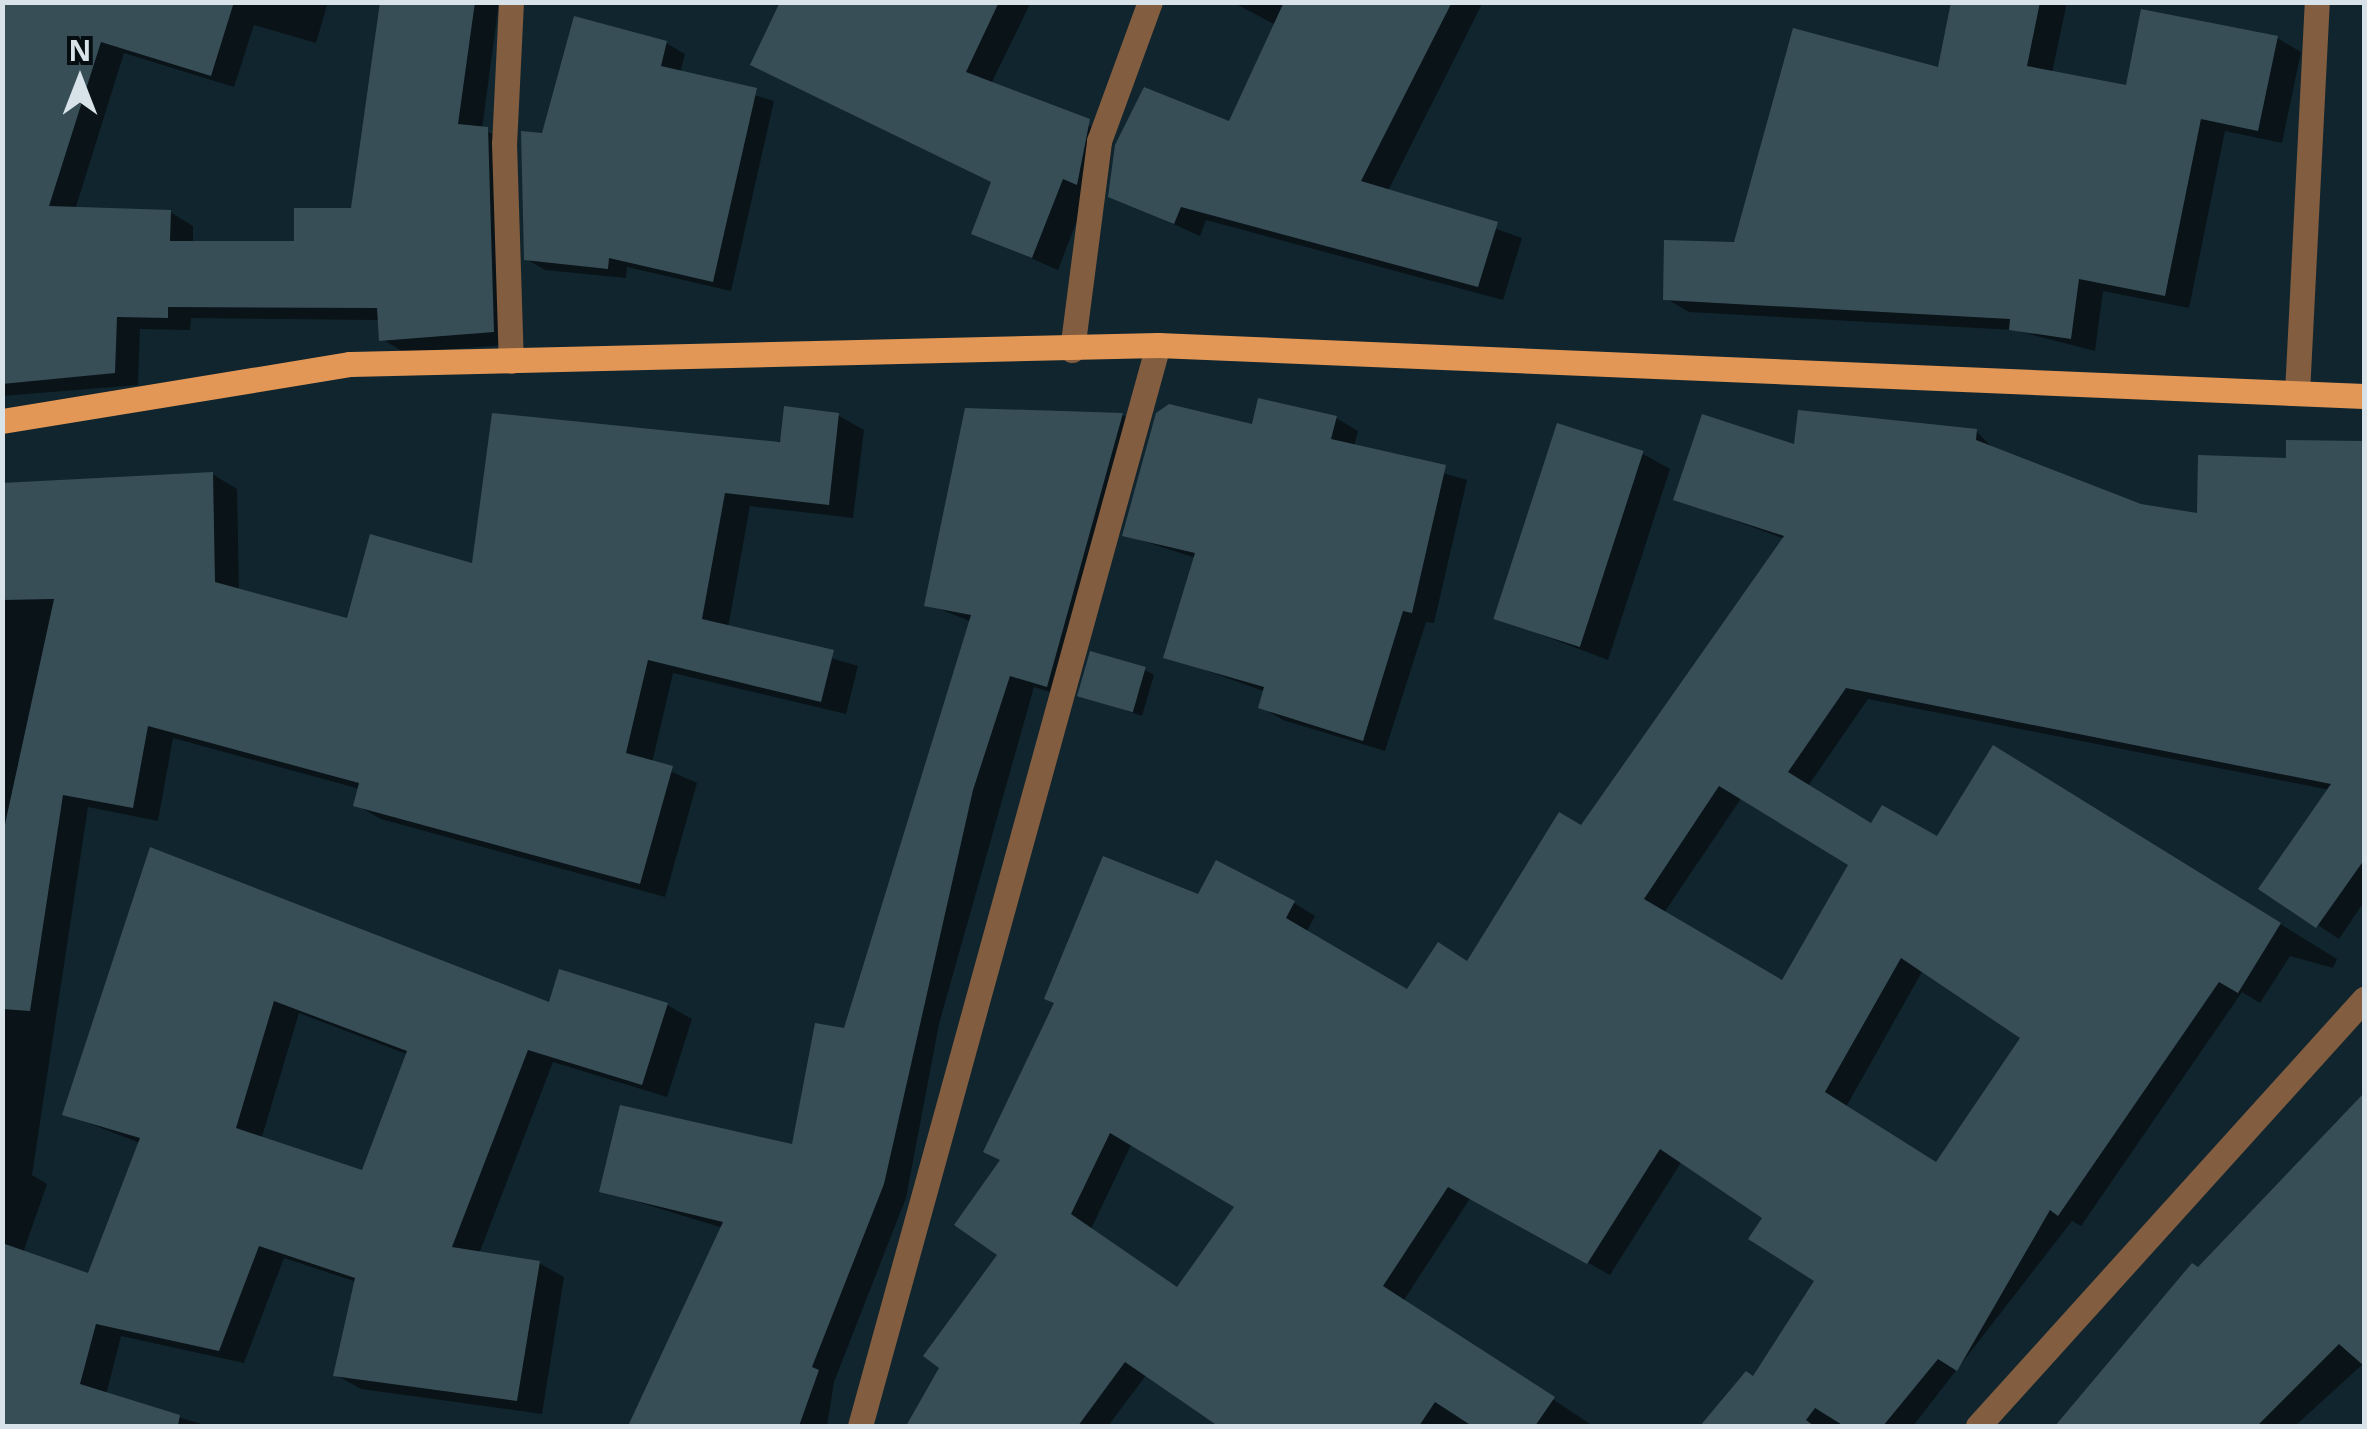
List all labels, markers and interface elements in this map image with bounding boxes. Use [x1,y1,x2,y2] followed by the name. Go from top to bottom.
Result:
[30,30,130,130] north arrow
[69,31,91,69] text: N

